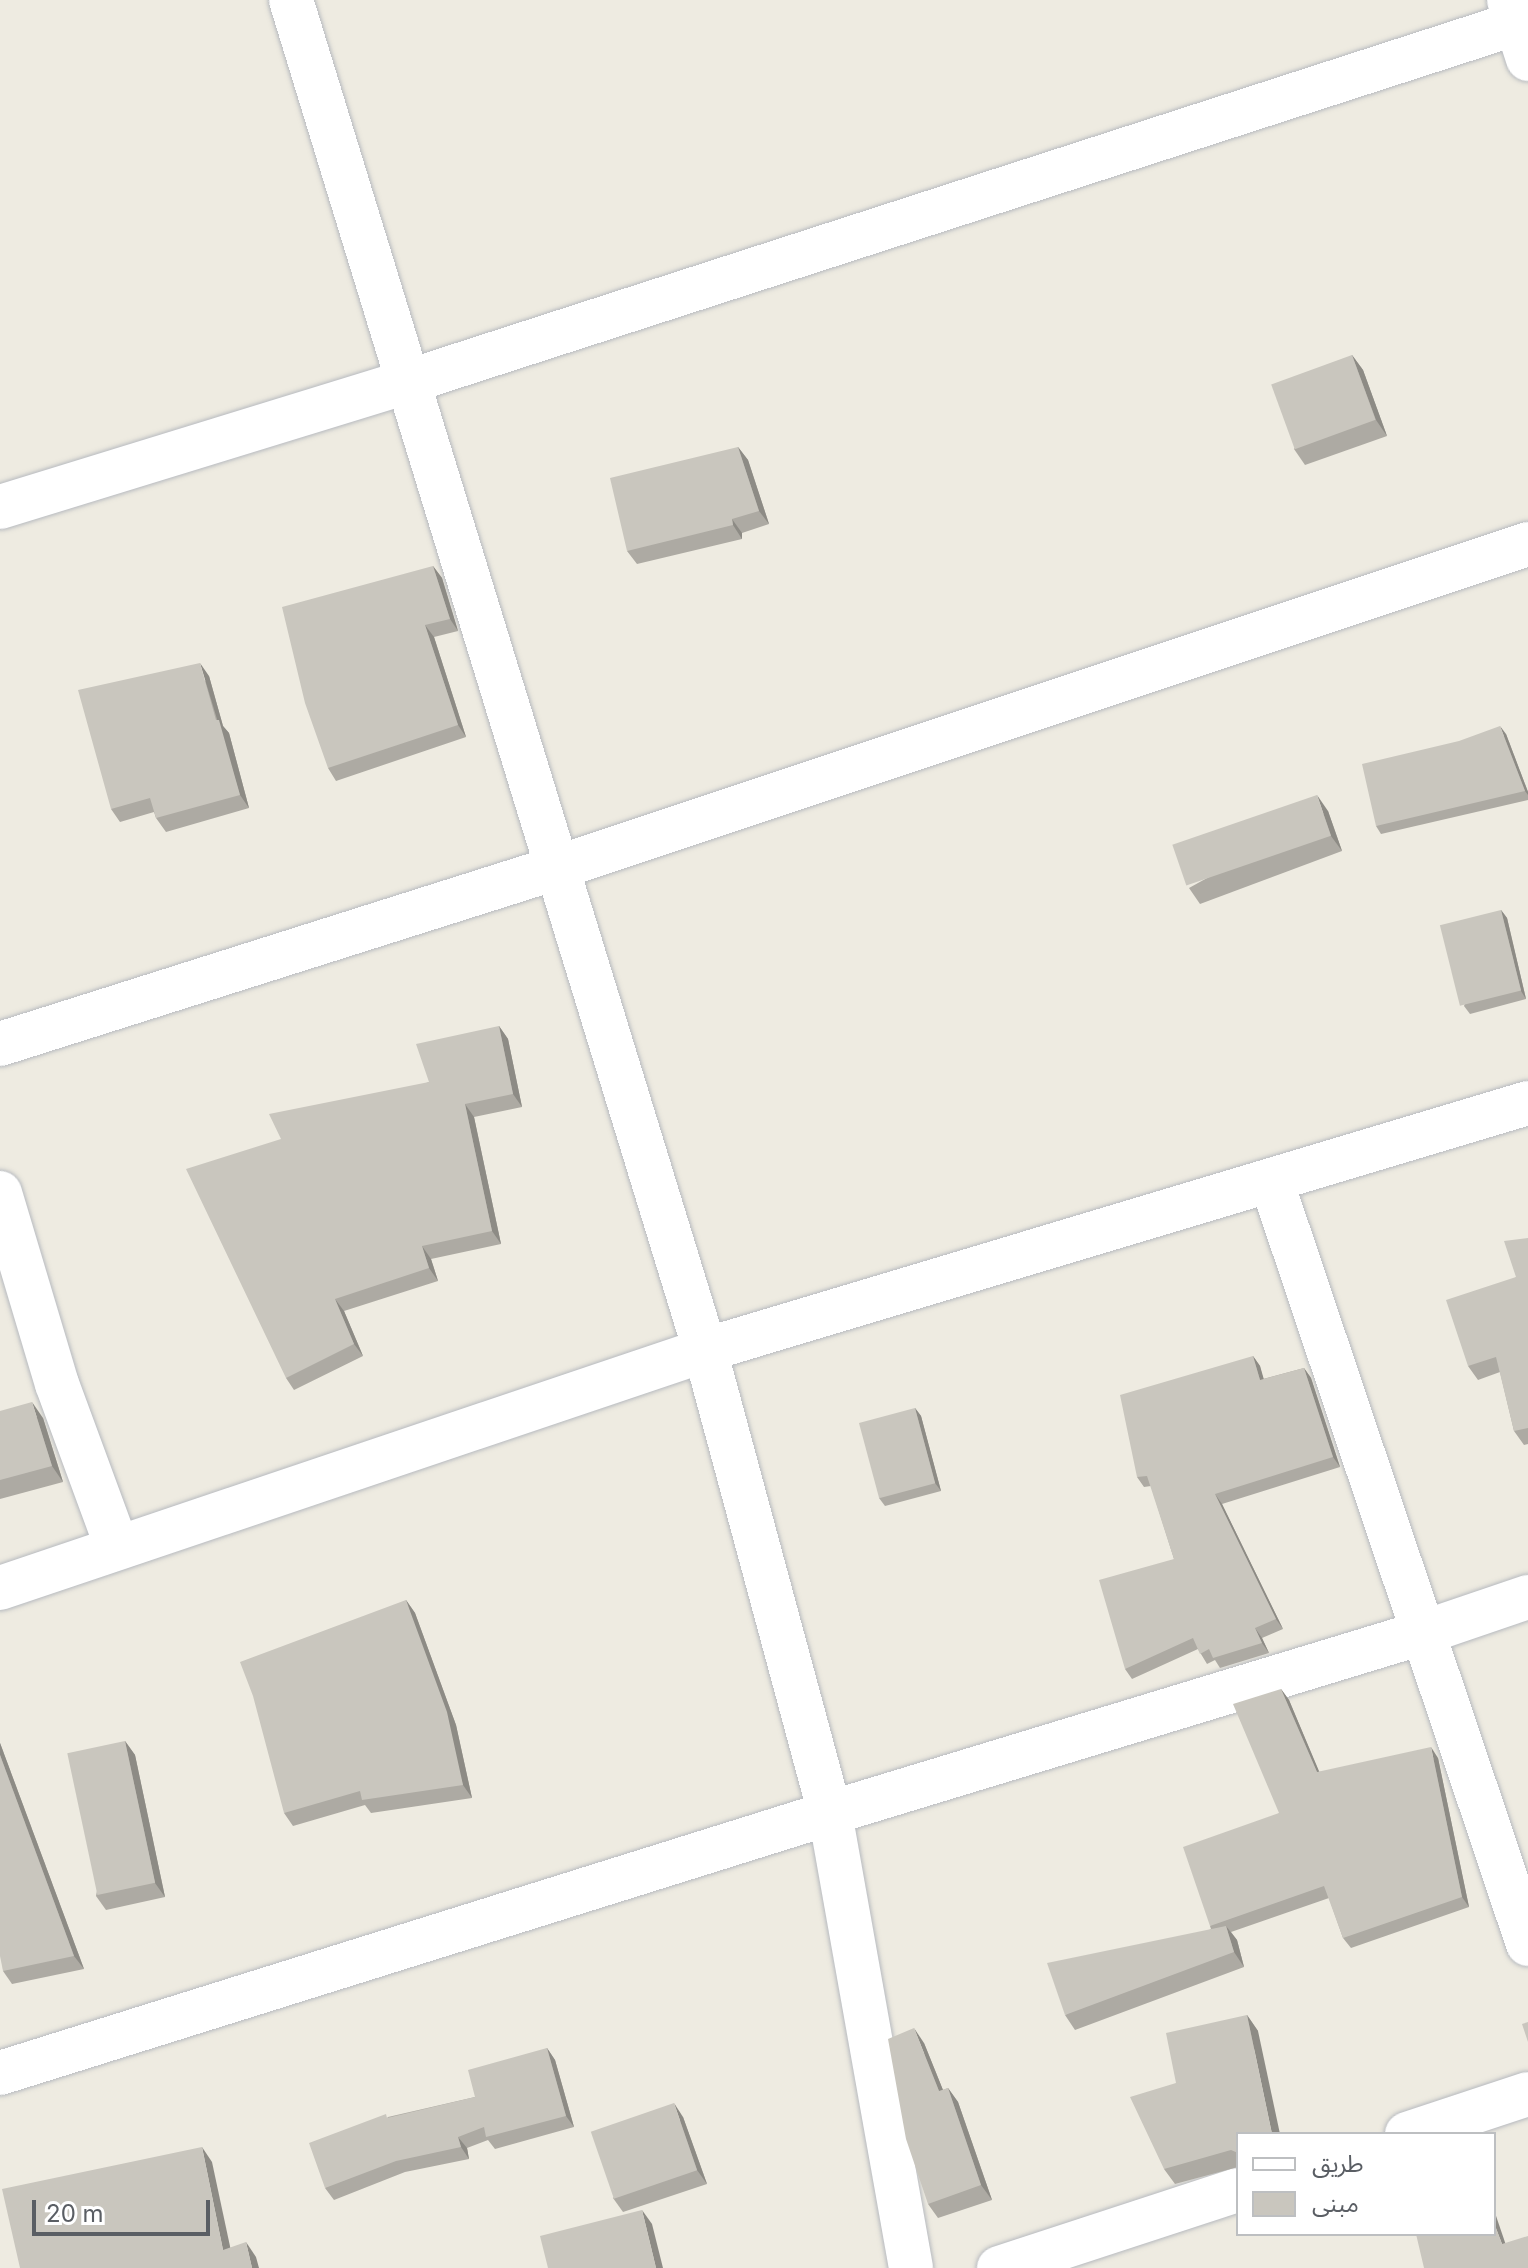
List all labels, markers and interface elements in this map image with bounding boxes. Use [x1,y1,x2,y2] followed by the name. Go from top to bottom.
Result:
[1236,2132,1496,2236] legend
[1312,2149,1364,2178] text: طريق
[36,2184,214,2234] scale bar
[1312,2189,1359,2218] text: مبنى
[46,2199,104,2228] text: 20 m

